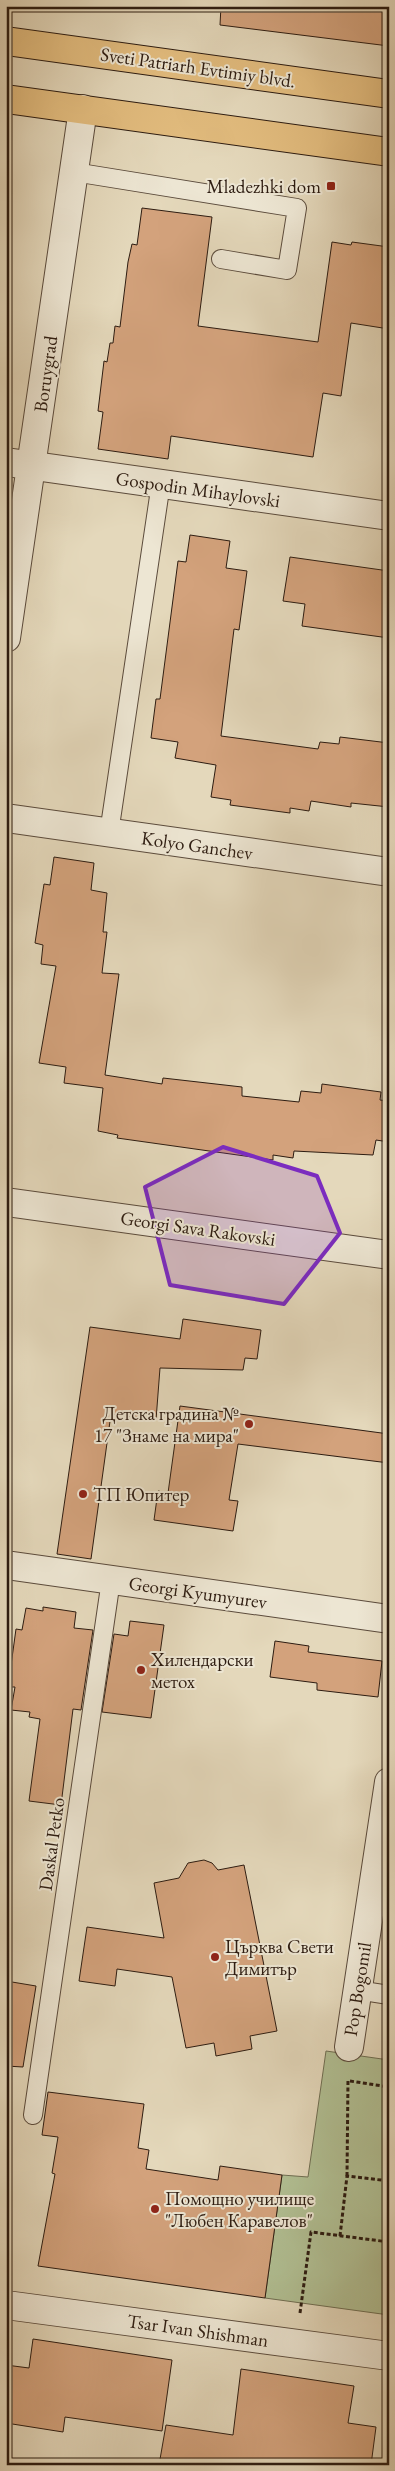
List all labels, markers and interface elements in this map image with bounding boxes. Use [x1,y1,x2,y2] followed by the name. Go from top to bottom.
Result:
[99,41,297,94] street label: Sveti Patriarh Evtimiy blvd.
[207,174,321,199] place label: Mladezhki dom
[325,180,337,192] marker: Mladezhki dom
[28,334,63,414] street label: Boruygrad
[114,466,282,513] street label: Gospodin Mihaylovski
[140,825,255,866] street label: Kolyo Ganchev
[119,1205,277,1252] street label: Georgi Sava Rakovski
[94,1401,240,1448] place label: Детска градина № 17 "Знаме на мира"
[243,1418,255,1430] marker: Детска градина № 17 "Знаме на мира"
[93,1482,190,1507] place label: ТП Юпитер
[77,1488,89,1500] marker: ТП Юпитер
[127,1570,269,1615] street label: Georgi Kyumyurev
[150,1647,254,1694] place label: Хилендарски метох
[135,1664,147,1676] marker: Хилендарски метох
[33,1796,70,1892] street label: Daskal Petko
[225,1934,334,1981] place label: Църква Свети Димитър
[338,1940,377,2038] street label: Pop Bogomil
[209,1951,221,1963] marker: Църква Свети Димитър
[165,2186,314,2233] place label: Помощно училище "Любен Каравелов"
[149,2203,161,2215] marker: Помощно училище "Любен Каравелов"
[126,2308,270,2353] street label: Tsar Ivan Shishman

